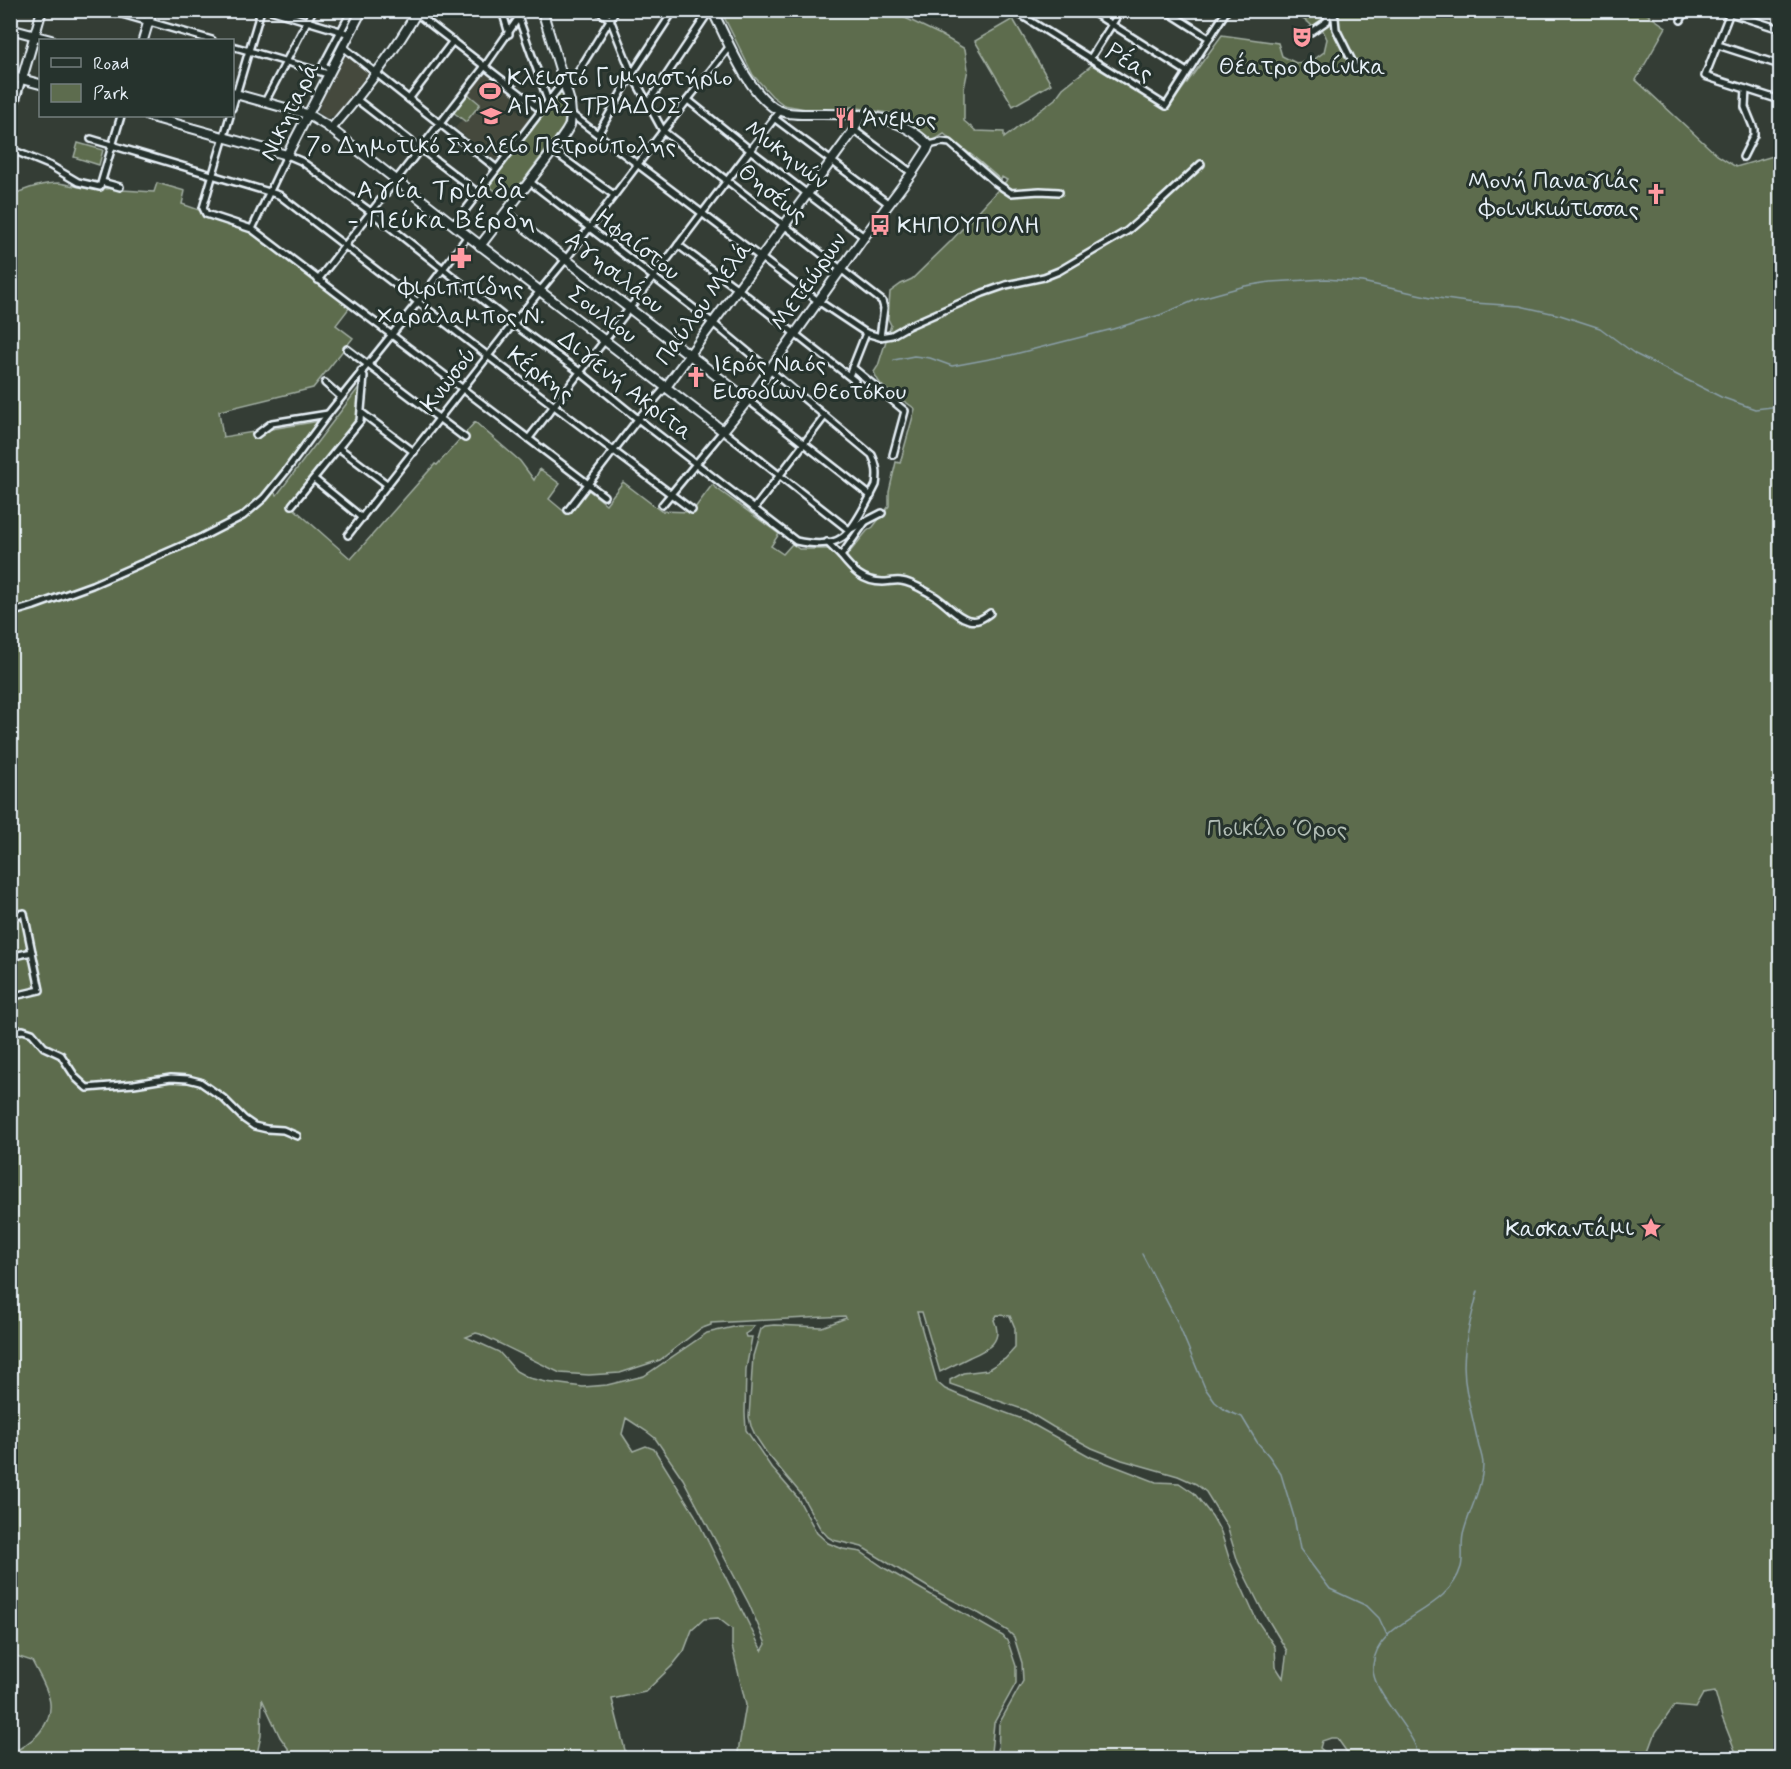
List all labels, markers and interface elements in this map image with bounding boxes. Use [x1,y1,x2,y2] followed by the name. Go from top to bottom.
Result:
[1290,25,1314,49] theatre icon: Θέατρο Φοίνικα
[1099,36,1160,90] street label: Ρέας
[39,39,234,117] legend
[1218,51,1386,83] place label: Θέατρο Φοίνικα
[93,52,129,76] text: Road
[253,57,328,166] street label: Νικηταρά
[507,63,733,122] place label: Κλειστό Γυμναστήριο ΑΓΙΑΣ ΤΡΙΑΔΟΣ
[478,79,502,103] sports icon: Κλειστό Γυμναστήριο ΑΓΙΑΣ ΤΡΙΑΔΟΣ
[93,82,129,106] text: Park
[479,104,503,128] school or university icon: 7ο Δημοτικό Σχολείο Πετρούπολης
[862,104,936,135] place label: Άνεμος
[833,106,857,130] restaurant icon: Άνεμος
[738,113,835,197] street label: Μυκηνών
[306,131,676,162] place label: 7ο Δημοτικό Σχολείο Πετρούπολης
[731,156,814,231] street label: Θησέως
[1468,166,1639,225] place label: Μονή Παναγιάς Φοινικιώτισσας
[347,174,537,238] district label: Αγία Τριάδα - Πεύκα Βέρδη
[1644,182,1668,206] church icon: Μονή Παναγιάς Φοινικιώτισσας
[588,202,686,288] street label: Ηφαίστου
[897,211,1040,242] place label: ΚΗΠΟΥΠΟΛΗ
[868,213,892,237] bus stop icon: ΚΗΠΟΥΠΟΛΗ
[558,225,670,322] street label: Αγησιλάου
[764,226,855,337] street label: Μετεώρων
[649,236,760,372] street label: Παύλου Μελά
[449,246,473,270] pharmacy icon: Φιριππίδης Χαράλαμπος Ν.
[377,273,545,332] place label: Φιριππίδης Χαράλαμπος Ν.
[561,279,643,352] street label: Σουλίου
[551,324,699,449] street label: Διγενή Ακρίτα
[500,339,580,411] street label: Κέρκης
[414,341,484,419] street label: Κνωσού
[713,349,907,408] place label: Ιερός Ναός Εισοδίων Θεοτόκου
[684,365,708,389] church icon: Ιερός Ναός Εισοδίων Θεοτόκου
[1207,814,1347,845] park label: Ποικίλο Όρος
[1505,1214,1634,1245] place label: Κασκαντάμι
[1639,1216,1663,1240] place icon: Κασκαντάμι

